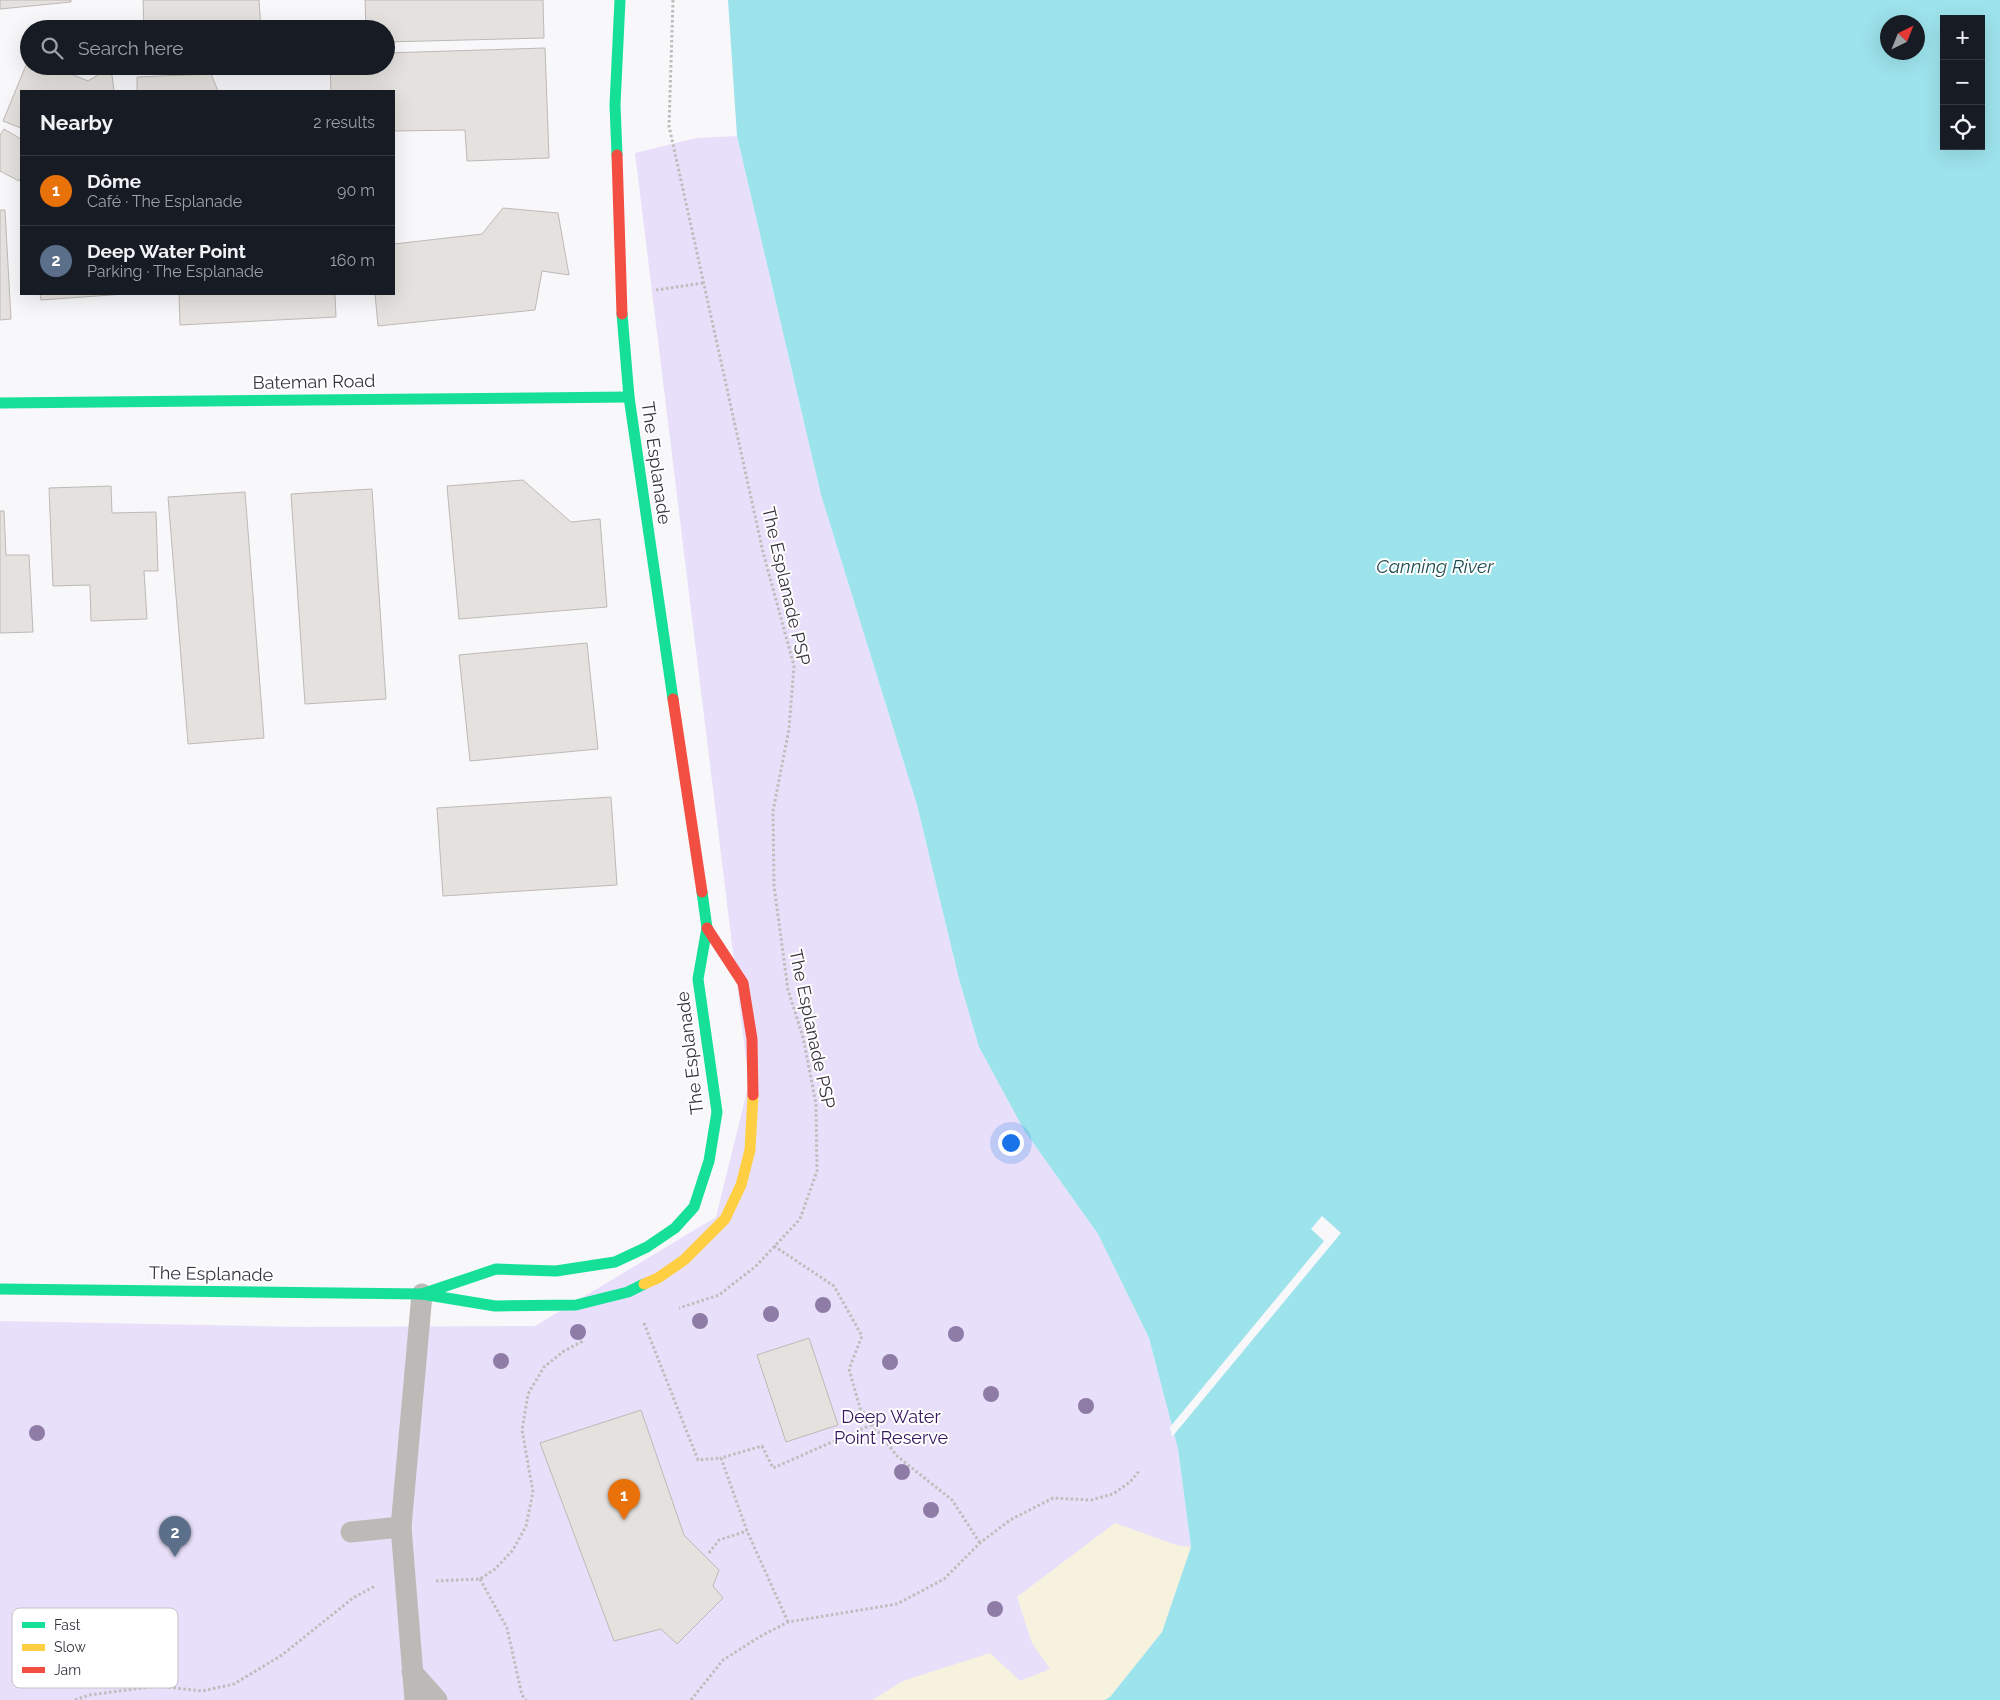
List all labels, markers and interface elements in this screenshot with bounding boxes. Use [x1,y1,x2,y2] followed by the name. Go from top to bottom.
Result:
[1880,15,1925,60] north arrow
[1940,15,1985,150] map controls
[1940,15,1985,60] button: +
[20,20,395,75] search box
[38,34,66,62] icon: search
[78,37,184,59] text: Search here
[1940,60,1985,105] button: −
[1940,105,1985,150] button: locate
[40,110,113,135] text: Nearby
[313,113,375,132] text: 2 results
[87,170,141,192] text: Dôme
[52,181,60,200] text: 1
[337,181,375,200] text: 90 m
[87,192,242,211] text: Café · The Esplanade
[87,240,246,262] text: Deep Water Point
[51,251,61,270] text: 2
[330,251,375,270] text: 160 m
[87,262,263,281] text: Parking · The Esplanade
[252,370,376,393] street label: Bateman Road
[637,400,676,526] street label: The Esplanade
[758,505,815,667] street label: The Esplanade PSP
[1376,555,1495,577] water label: Canning River
[785,947,840,1110] street label: The Esplanade PSP
[671,990,707,1116] street label: The Esplanade
[998,1130,1024,1156] your location
[149,1262,274,1285] street label: The Esplanade
[834,1406,948,1448] park label: Deep Water Point Reserve
[608,1479,640,1520] pin: 1
[159,1516,191,1557] pin: 2
[12,1608,178,1688] legend
[54,1617,81,1633] text: Fast
[54,1639,86,1655] text: Slow
[54,1662,81,1678] text: Jam

